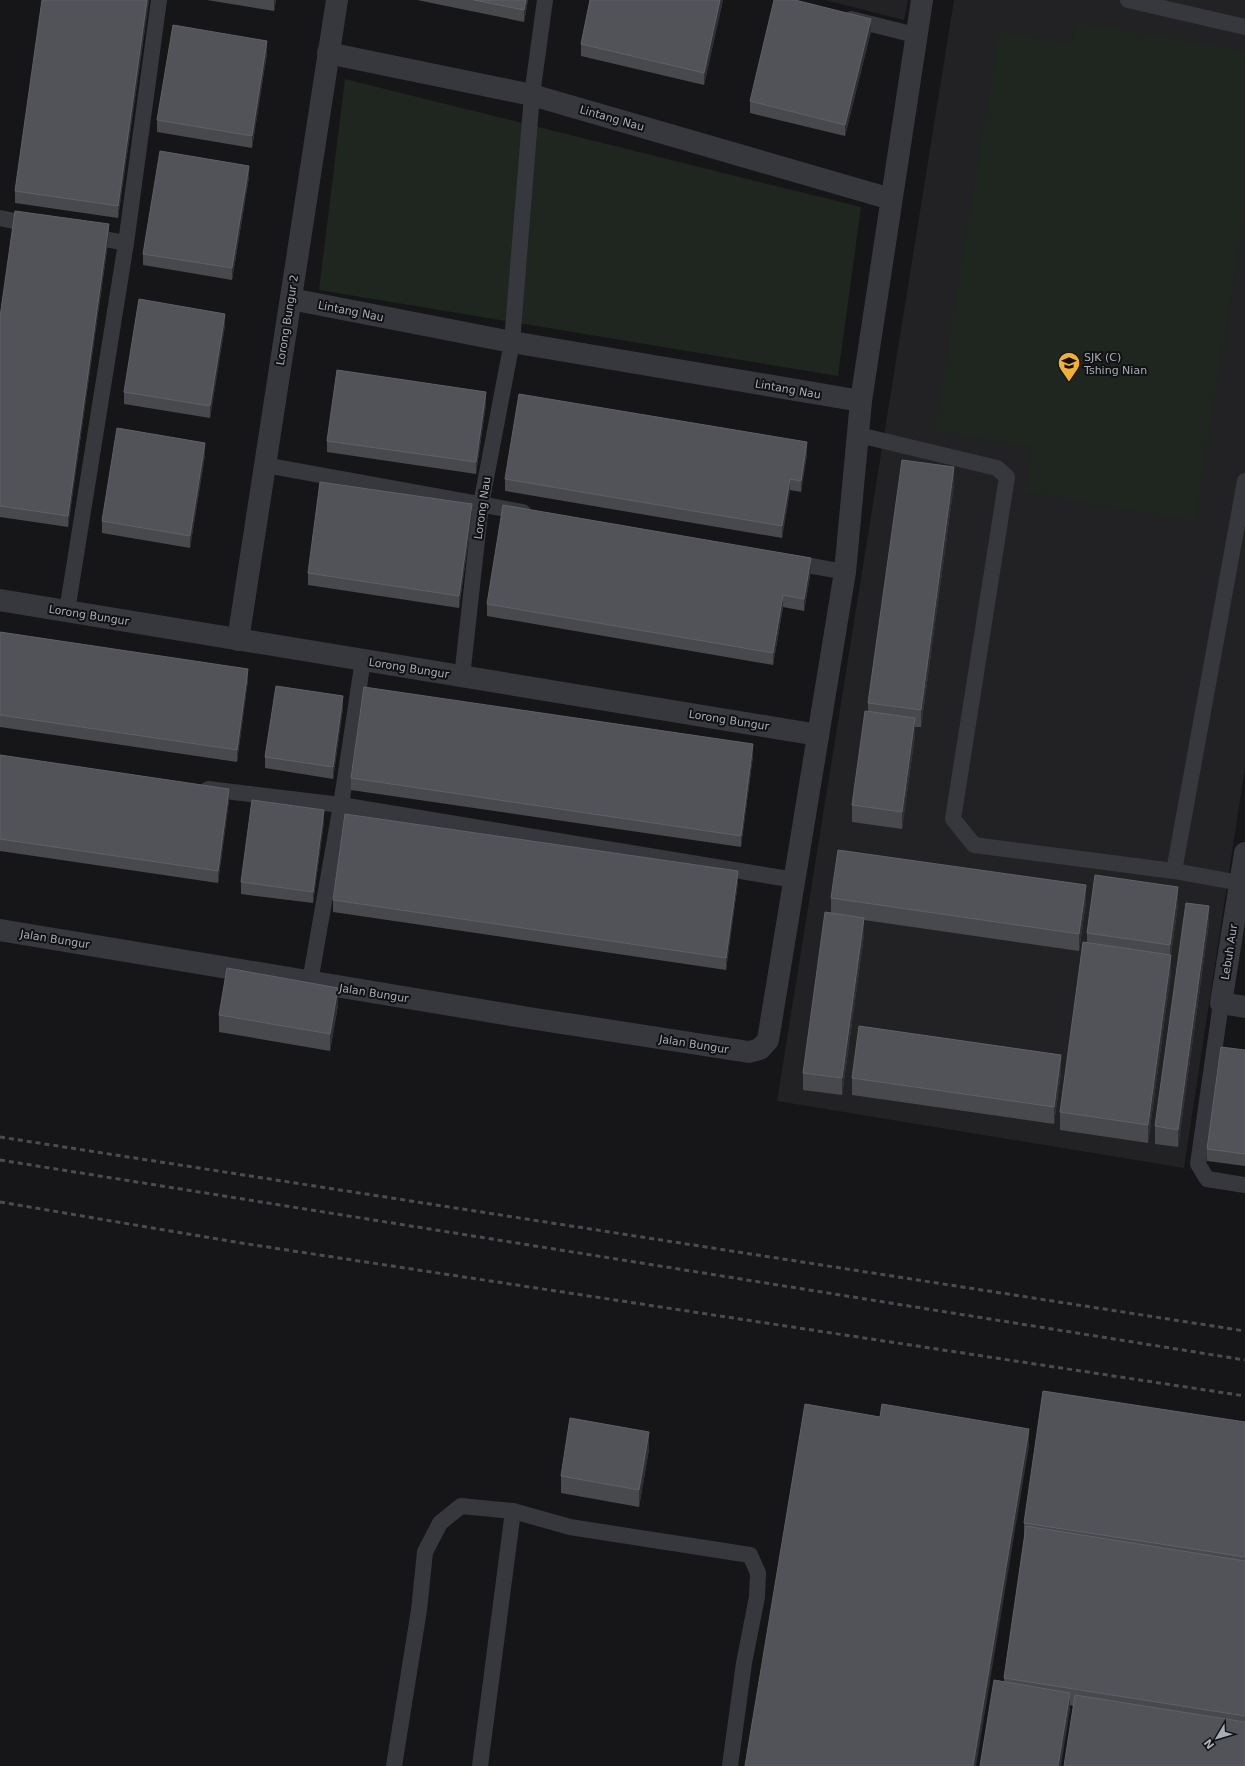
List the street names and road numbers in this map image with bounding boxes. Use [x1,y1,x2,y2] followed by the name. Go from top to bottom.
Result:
[578,103,646,134] street label: Lintang Nau
[274,274,301,366] street label: Lorong Bungur 2
[317,299,385,324] street label: Lintang Nau
[754,377,822,402] street label: Lintang Nau
[472,476,493,540] street label: Lorong Nau
[48,603,130,628] street label: Lorong Bungur
[368,656,450,681] street label: Lorong Bungur
[688,708,770,733] street label: Lorong Bungur
[1219,923,1240,981] street label: Lebuh Aur
[18,927,91,951] street label: Jalan Bungur
[337,981,410,1005] street label: Jalan Bungur
[657,1032,730,1056] street label: Jalan Bungur

